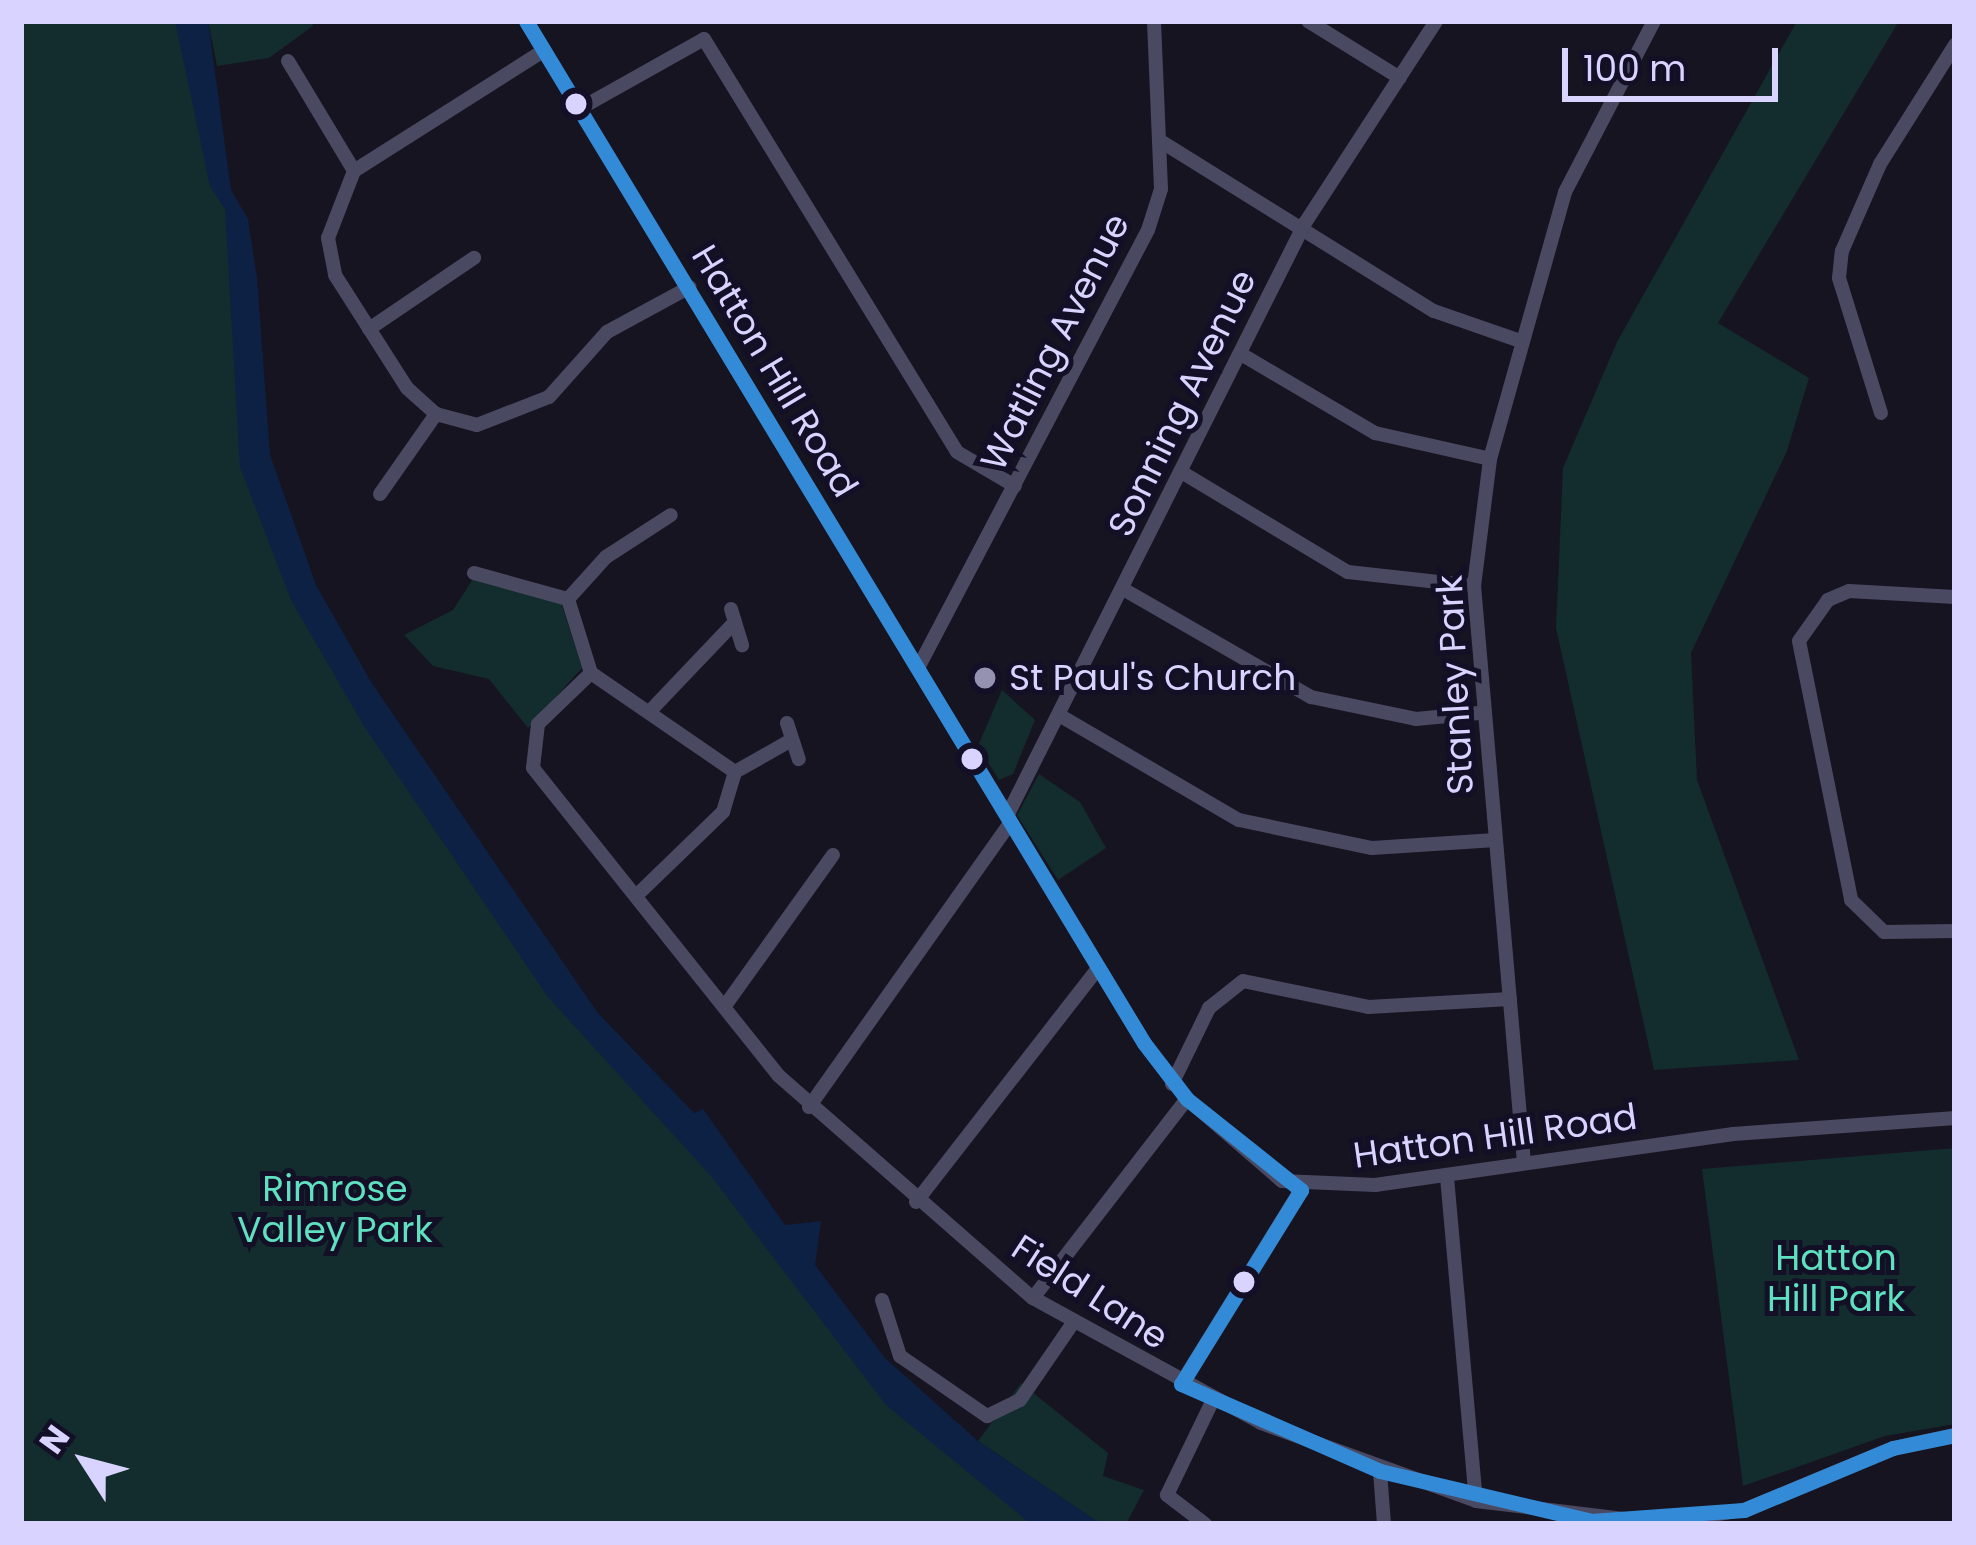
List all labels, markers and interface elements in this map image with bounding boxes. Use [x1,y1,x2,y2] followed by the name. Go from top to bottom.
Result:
[1568,24,1784,98] scale bar
[1583,43,1686,94] text: 100 m
[565,93,587,115] unlabelled marker
[972,206,1138,478] street label: Watling Avenue
[683,237,867,505] street label: Hatton Hill Road
[1099,263,1265,543] street label: Sonning Avenue
[1428,574,1482,796] street label: Stanley Park
[1009,656,1296,700] place label: St Paul's Church
[972,665,998,691] marker: St Paul's Church
[961,748,983,770] unlabelled marker
[1350,1095,1640,1177] street label: Hatton Hill Road
[237,1166,433,1251] park label: Rimrose Valley Park
[1004,1226,1176,1358] street label: Field Lane
[1767,1235,1905,1320] park label: Hatton Hill Park
[1233,1271,1255,1293] unlabelled marker
[24,1401,144,1521] north arrow
[28,1416,81,1463] text: N

